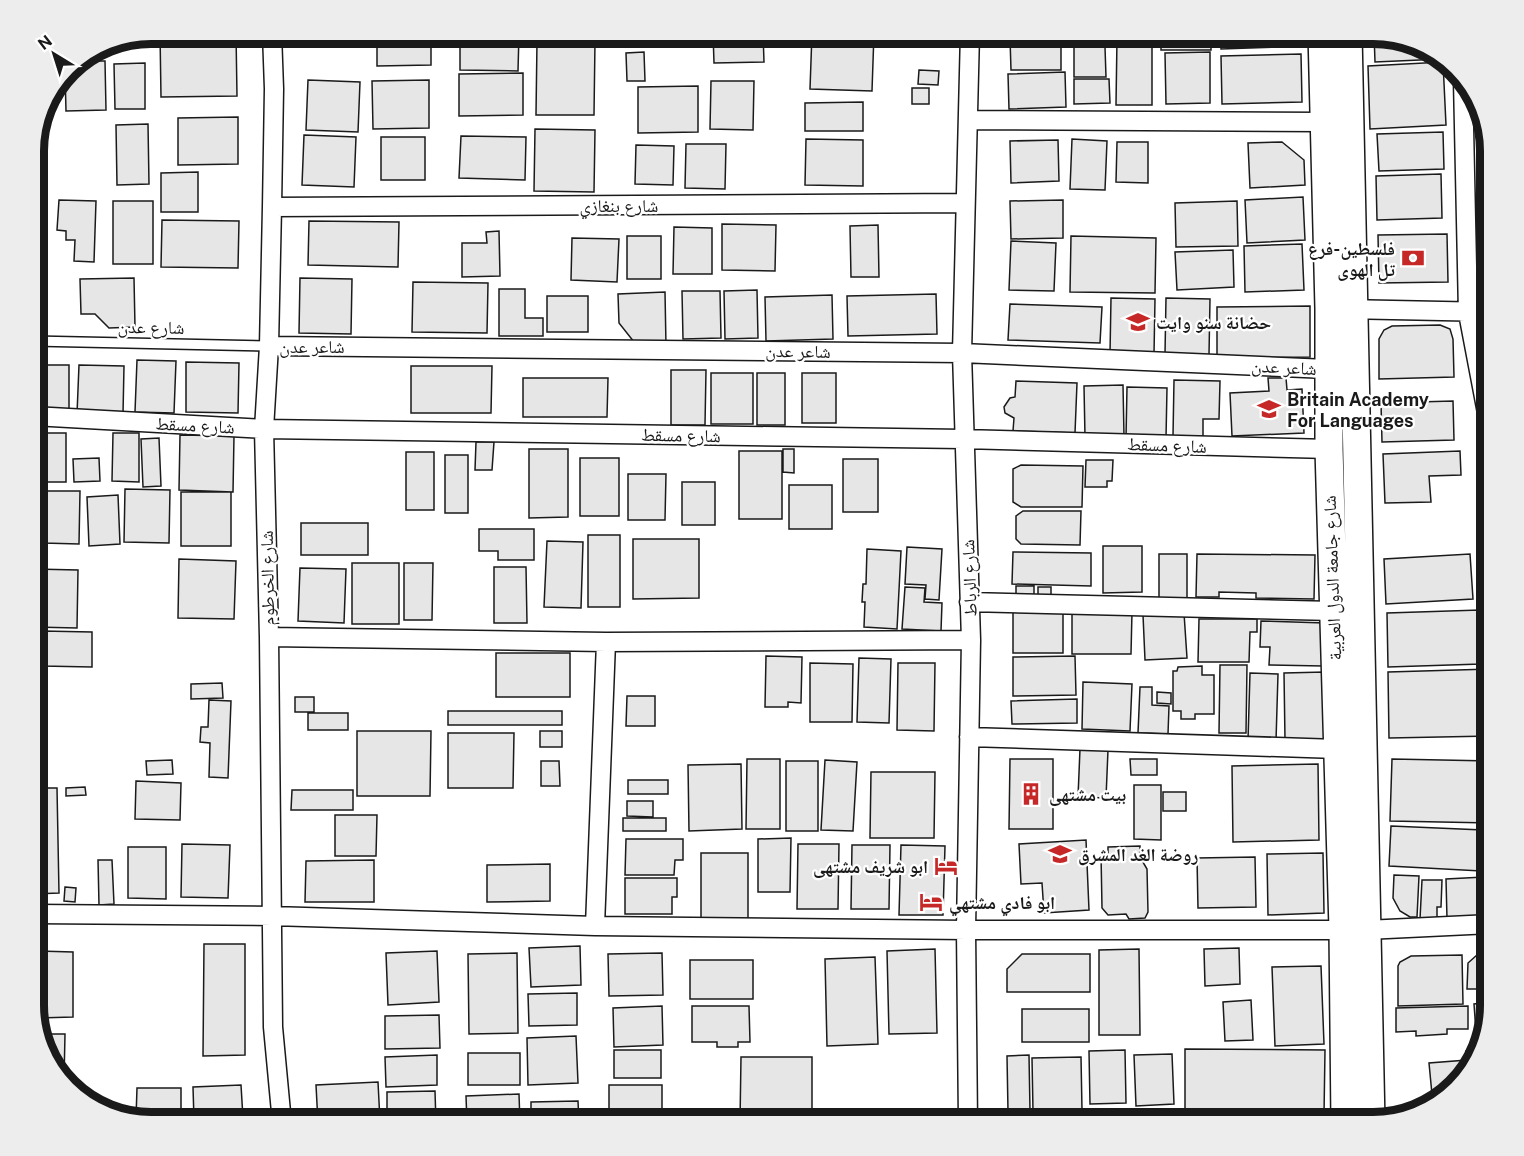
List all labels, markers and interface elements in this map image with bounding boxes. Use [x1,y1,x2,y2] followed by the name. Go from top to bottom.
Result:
[24,24,84,84] north arrow
[34,31,56,54] text: N
[580,195,658,220] street label: شارع بنغازي
[1308,238,1395,281] place label: فلسطين-فرع تل الهوى
[1400,245,1426,271] bank icon: فلسطين-فرع تل الهوى
[1125,309,1151,335] school or university icon: حضانة سنو وايت
[1156,312,1271,333] place label: حضانة سنو وايت
[117,316,185,339] street label: شارع عدن
[279,336,345,358] street label: شاعر عدن
[765,340,831,363] street label: شاعر عدن
[1251,355,1317,380] street label: شاعر عدن
[1287,389,1429,431] place label: Britain Academy For Languages
[1256,396,1282,422] school or university icon: Britain Academy For Languages
[155,412,235,439] street label: شارع مسقط
[641,424,721,447] street label: شارع مسقط
[1127,433,1207,458] street label: شارع مسقط
[1319,495,1346,661] street label: شارع جامعة الدول العربية
[256,530,280,626] street label: شارع الخرطوم
[957,539,982,617] street label: شارع الرباط
[1018,781,1044,807] building icon: بيت مشتهى
[1049,784,1126,806] place label: بيت مشتهى
[1047,841,1073,867] school or university icon: روضة الغد المشرق
[1078,844,1198,866] place label: روضة الغد المشرق
[933,853,959,879] hotel icon: ابو شريف مشتهى
[813,856,928,878] place label: ابو شريف مشتهى
[918,889,944,915] hotel icon: ابو فادي مشتهي
[949,892,1055,917] place label: ابو فادي مشتهي

